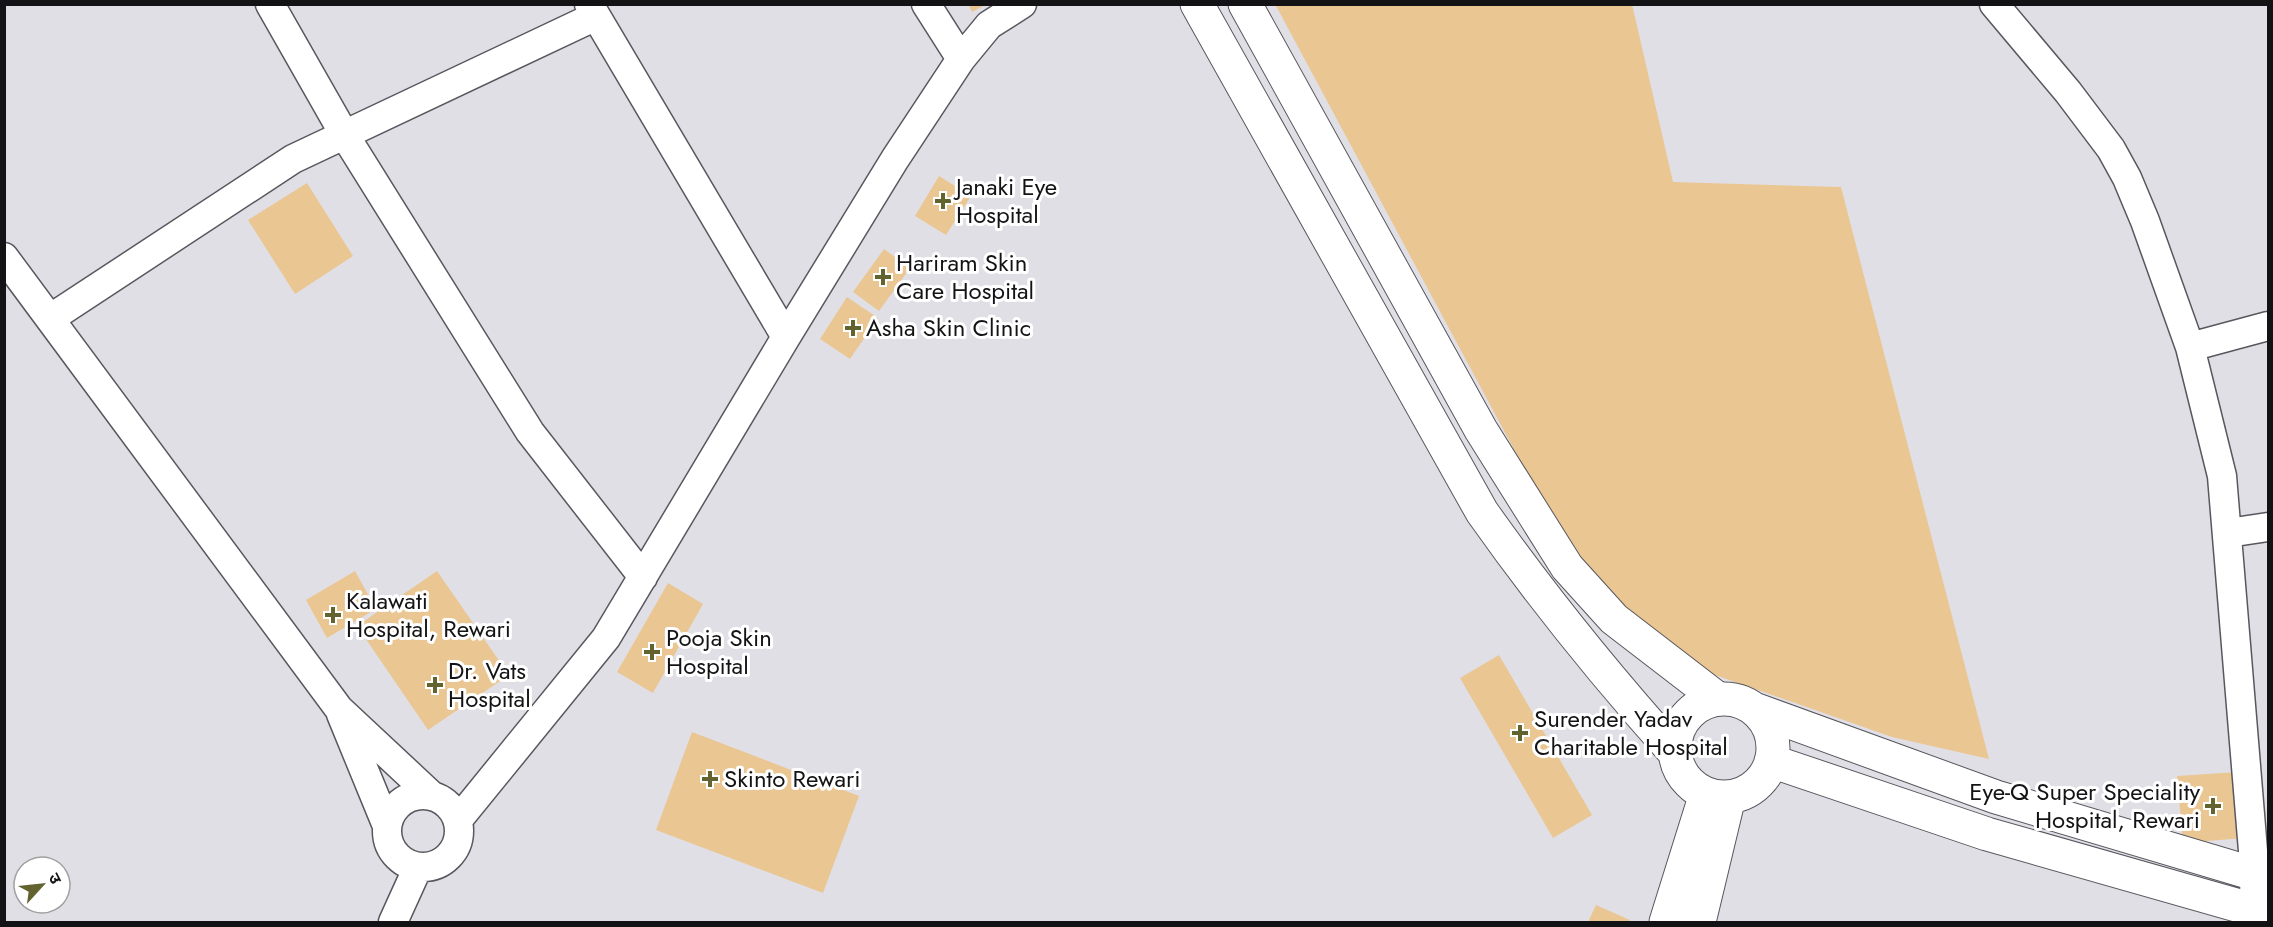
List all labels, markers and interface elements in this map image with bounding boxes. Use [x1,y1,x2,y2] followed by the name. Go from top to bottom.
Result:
[953,169,1057,232] place label: Janaki Eye Hospital
[934,192,952,210] marker: Janaki Eye Hospital
[896,245,1034,308] place label: Hariram Skin Care Hospital
[874,268,892,286] marker: Hariram Skin Care Hospital
[866,310,1031,345] place label: Asha Skin Clinic
[844,319,862,337] marker: Asha Skin Clinic
[346,583,511,646] place label: Kalawati Hospital, Rewari
[324,606,342,624] marker: Kalawati Hospital, Rewari
[666,620,772,683] place label: Pooja Skin Hospital
[643,643,661,661] marker: Pooja Skin Hospital
[448,653,531,716] place label: Dr. Vats Hospital
[426,676,444,694] marker: Dr. Vats Hospital
[1534,701,1728,764] place label: Surender Yadav Charitable Hospital
[1511,724,1529,742] marker: Surender Yadav Charitable Hospital
[724,761,860,796] place label: Skinto Rewari
[701,770,719,788] marker: Skinto Rewari
[1969,774,2200,837] place label: Eye-Q Super Speciality Hospital, Rewari
[2204,797,2222,815] marker: Eye-Q Super Speciality Hospital, Rewari
[12,855,72,915] north arrow
[43,869,68,888] text: उ

